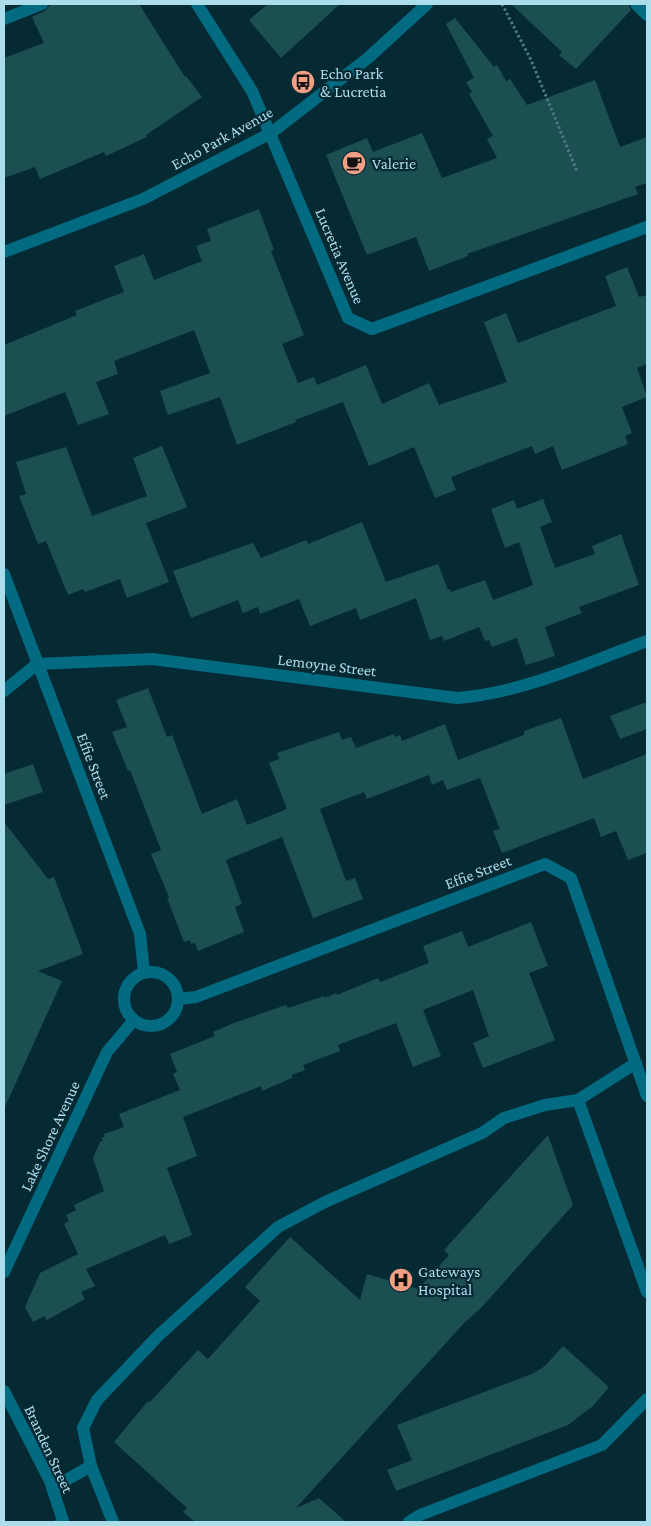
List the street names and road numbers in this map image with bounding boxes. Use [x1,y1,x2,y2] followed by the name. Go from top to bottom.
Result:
[168,103,276,173] street label: Echo Park Avenue
[312,206,368,306] street label: Lucretia Avenue
[277,651,378,681] street label: Lemoyne Street
[74,731,115,802] street label: Effie Street
[443,851,514,892] street label: Effie Street
[17,1078,83,1194] street label: Lake Shore Avenue
[21,1403,77,1496] street label: Branden Street

